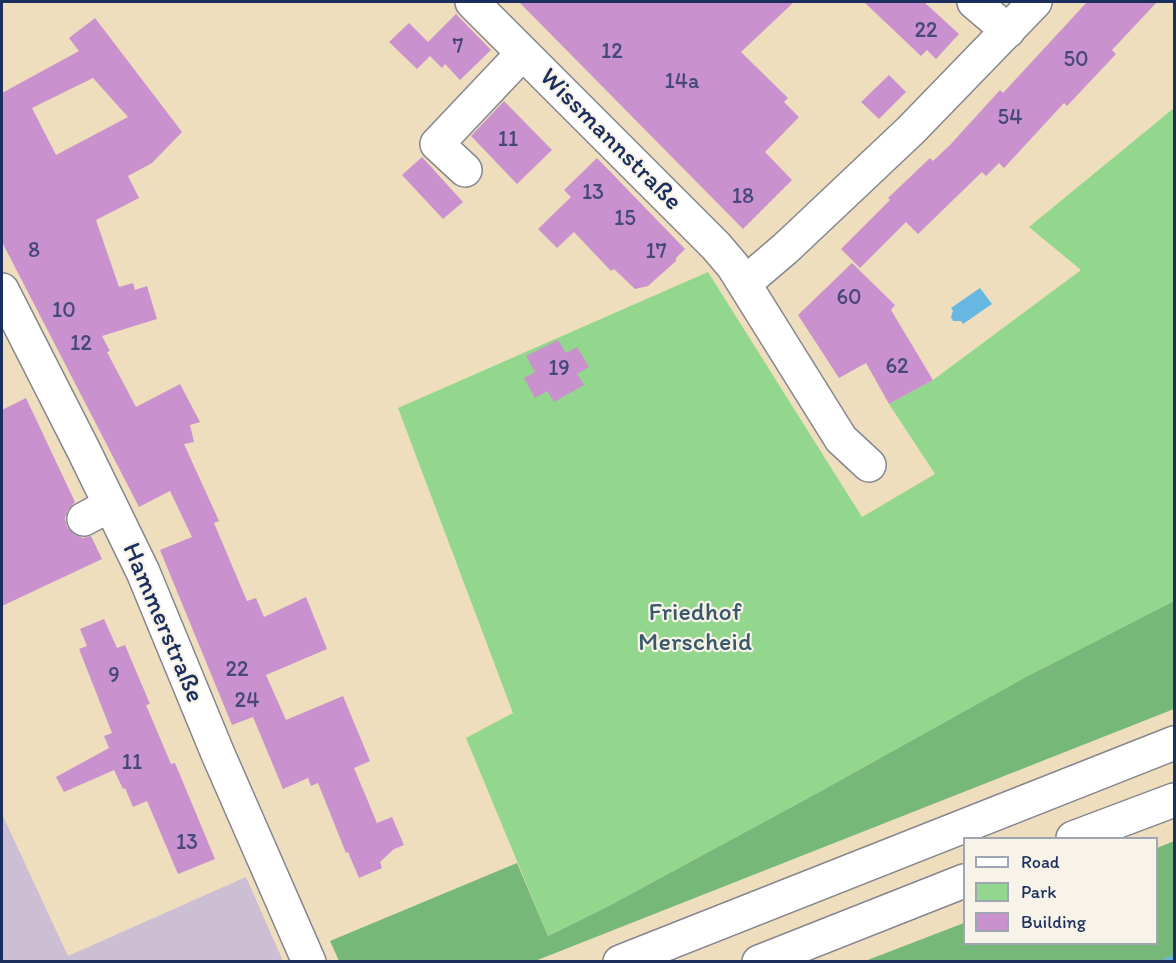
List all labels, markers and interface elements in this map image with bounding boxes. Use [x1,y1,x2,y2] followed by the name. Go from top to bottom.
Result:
[914,18,938,44] house number: 22
[453,34,463,60] house number: 7
[601,39,623,65] house number: 12
[1063,47,1089,73] house number: 50
[532,62,688,218] street label: Wissmannstraße
[665,69,699,95] house number: 14a
[998,105,1022,131] house number: 54
[498,127,518,153] house number: 11
[582,180,604,206] house number: 13
[732,184,754,210] house number: 18
[614,206,636,232] house number: 15
[28,238,40,264] house number: 8
[645,239,667,265] house number: 17
[836,285,862,311] house number: 60
[52,298,76,324] house number: 10
[70,331,92,357] house number: 12
[885,354,909,380] house number: 62
[548,356,570,382] house number: 19
[114,538,210,708] street label: Hammerstraße
[638,597,752,658] park label: Friedhof Merscheid
[225,657,249,683] house number: 22
[108,663,120,689] house number: 9
[235,688,259,714] house number: 24
[122,750,142,776] house number: 11
[176,830,198,856] house number: 13
[963,837,1158,945] legend
[1021,851,1060,873] text: Road
[1021,881,1056,903] text: Park
[1021,911,1086,933] text: Building

